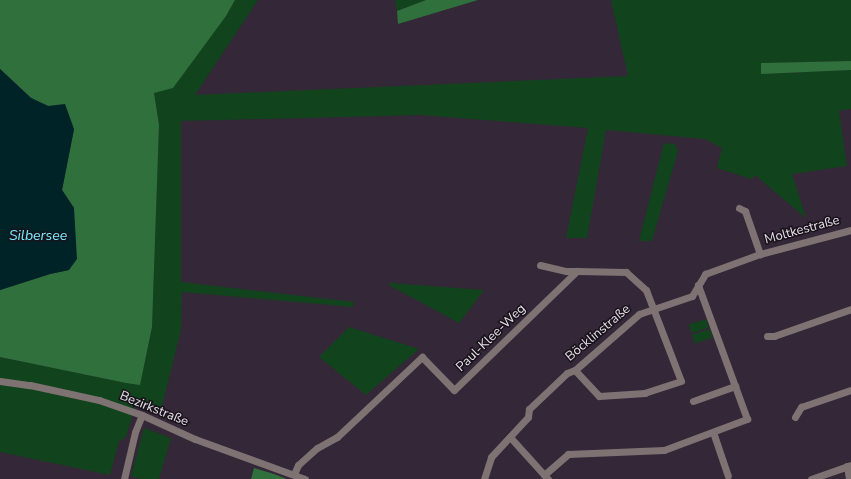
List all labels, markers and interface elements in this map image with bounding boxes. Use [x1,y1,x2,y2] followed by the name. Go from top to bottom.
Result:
[763,213,841,247] street label: Moltkestraße
[9,228,67,244] water label: Silbersee
[453,301,529,375] street label: Paul-Klee-Weg
[562,301,634,365] street label: Böcklinstraße
[117,388,191,430] street label: Bezirkstraße

